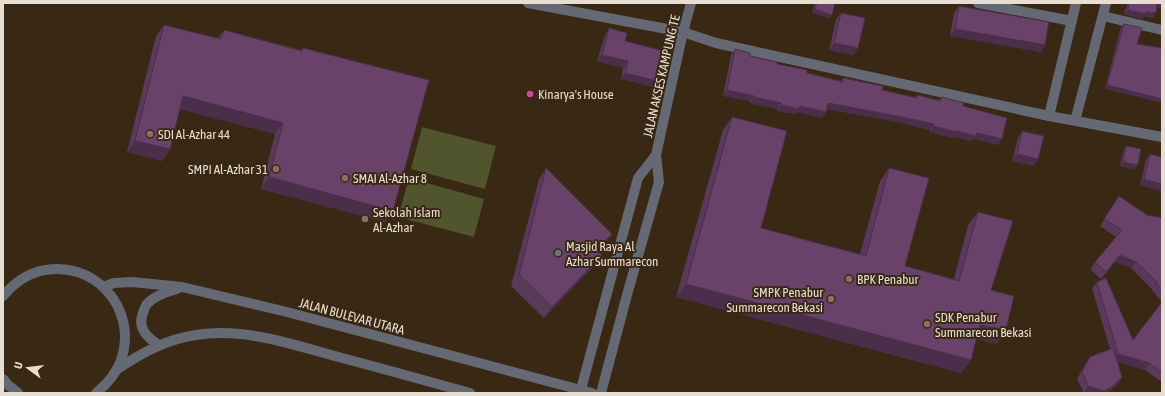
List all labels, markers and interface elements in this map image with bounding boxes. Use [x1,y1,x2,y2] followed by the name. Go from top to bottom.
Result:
[640,13,683,139] street label: JALAN AKSES KAMPUNG TE
[538,87,614,102] place label: Kinarya's House
[525,89,535,99] marker: Kinarya's House
[158,127,230,142] place label: SDI Al-Azhar 44
[145,129,155,139] marker: SDI Al-Azhar 44
[188,162,268,177] place label: SMPI Al-Azhar 31
[271,164,281,174] marker: SMPI Al-Azhar 31
[353,171,427,186] place label: SMAI Al-Azhar 8
[340,173,350,183] marker: SMAI Al-Azhar 8
[373,205,440,235] place label: Sekolah Islam Al-Azhar
[360,214,370,224] marker: Sekolah Islam Al-Azhar
[566,239,658,269] place label: Masjid Raya Al Azhar Summarecon
[553,248,563,258] marker: Masjid Raya Al Azhar Summarecon
[857,272,919,287] place label: BPK Penabur
[844,274,854,284] marker: BPK Penabur
[726,285,823,315] place label: SMPK Penabur Summarecon Bekasi
[826,294,836,304] marker: SMPK Penabur Summarecon Bekasi
[297,295,407,338] street label: JALAN BULEVAR UTARA
[935,310,1032,340] place label: SDK Penabur Summarecon Bekasi
[922,319,932,329] marker: SDK Penabur Summarecon Bekasi
[8,348,48,388] north arrow
[12,361,25,370] text: U

